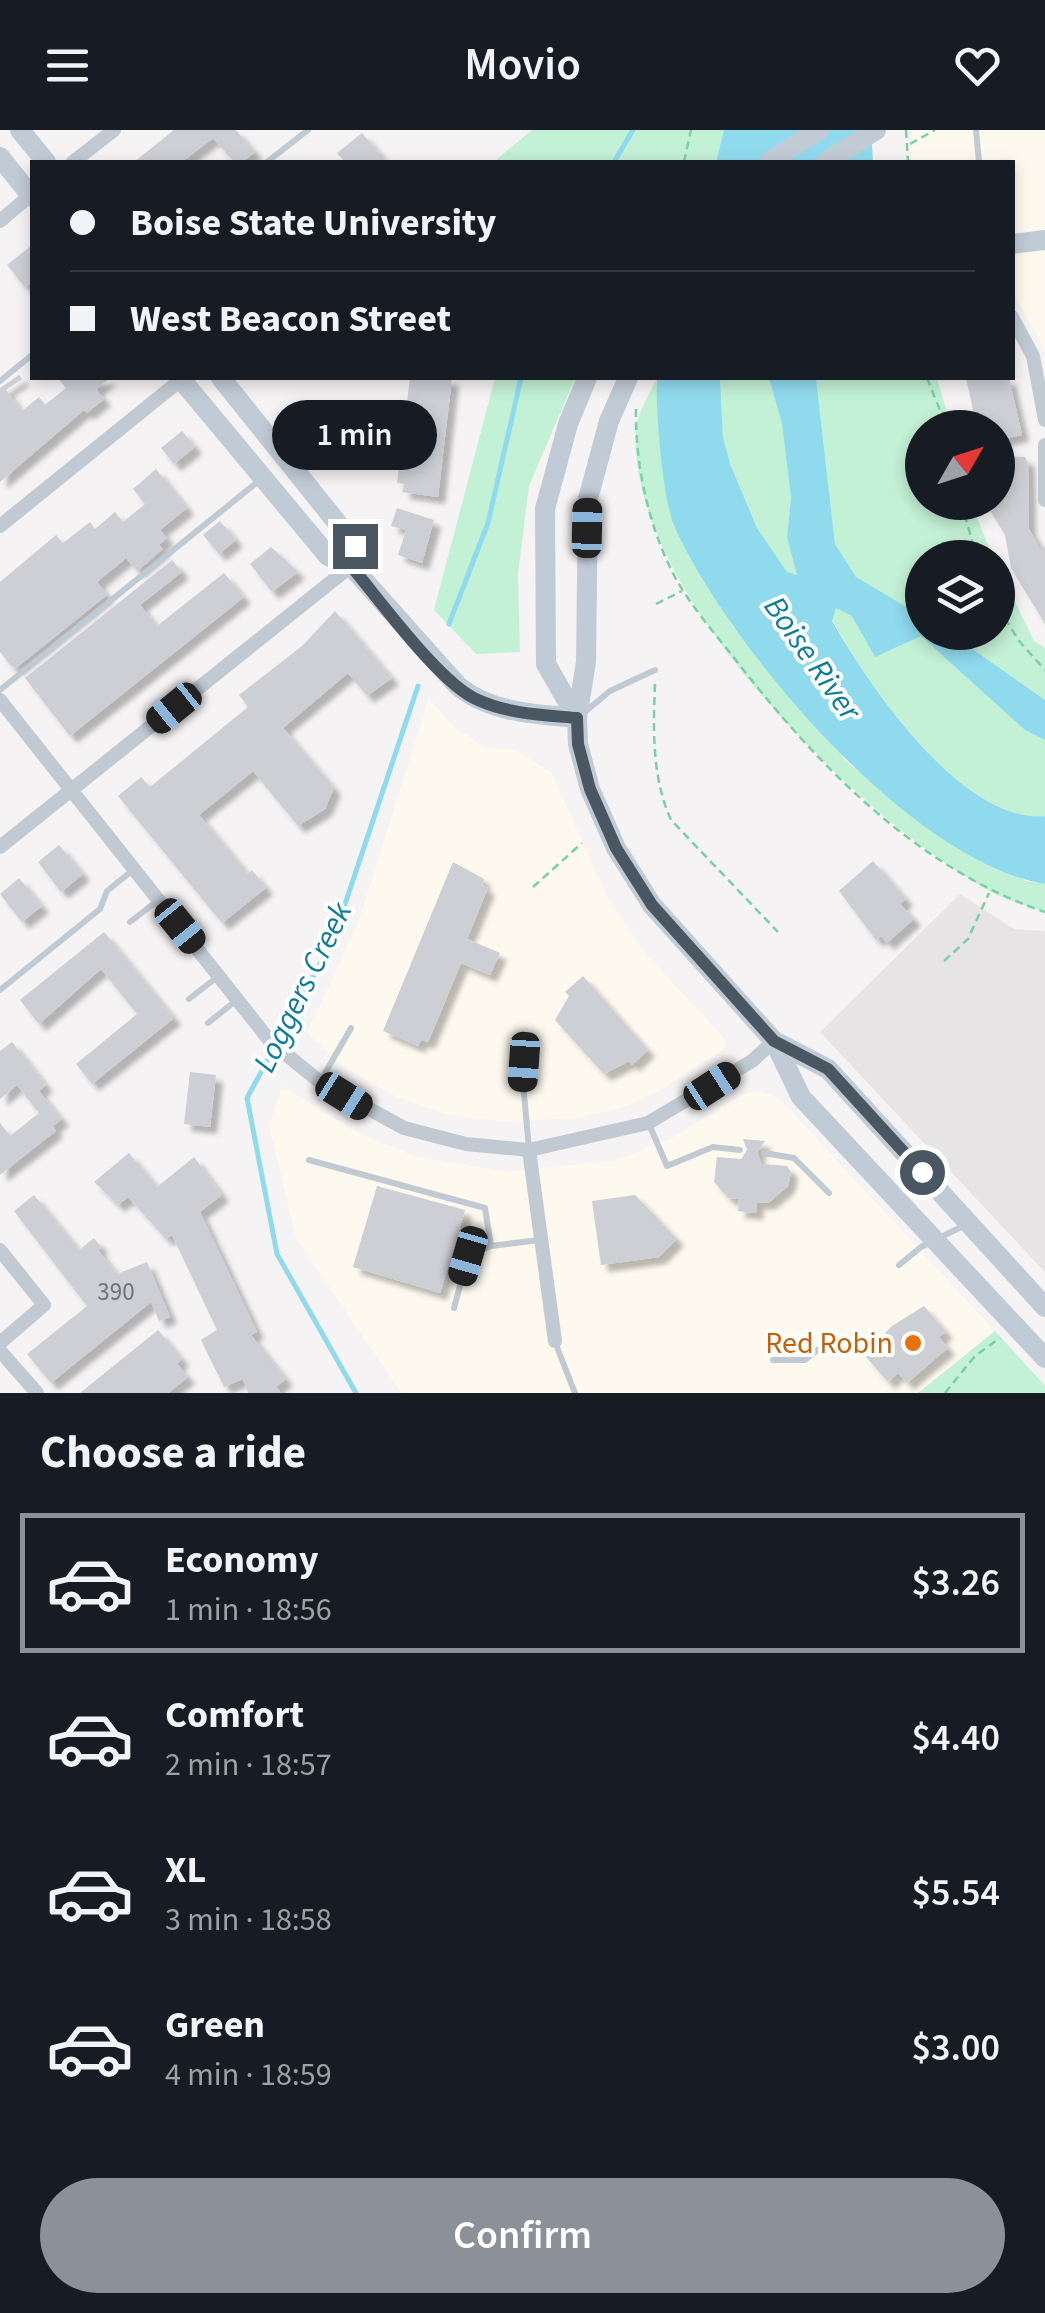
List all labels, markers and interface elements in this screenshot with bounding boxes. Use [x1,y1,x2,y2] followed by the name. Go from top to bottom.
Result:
[464,33,581,97] text: Movio
[40,38,95,93] icon: menu
[950,38,1005,93] icon: heart
[130,196,496,250] text: Boise State University
[130,292,451,346] text: West Beacon Street
[272,401,438,471] callout: 1 min
[905,410,1015,520] north arrow
[905,410,1015,650] map controls
[316,412,393,458] text: 1 min
[571,498,603,558] car
[333,524,378,569] route end
[905,540,1015,650] button: layers
[752,587,873,732] water label: Boise River
[141,677,207,739] car
[149,893,211,959] car
[242,894,364,1080] water label: Loggers Creek
[507,1031,541,1093] car
[679,1057,745,1115] car
[311,1067,377,1125] car
[900,1150,945,1195] route start
[445,1223,491,1289] car
[97,1274,135,1310] house number: 390
[765,1322,893,1365] place label: Red Robin
[902,1332,924,1354] marker: Red Robin
[40,1421,306,1485] text: Choose a ride
[165,1533,318,1587] text: Economy
[45,1538,135,1628] icon: car
[912,1556,1000,1610] text: $3.26
[165,1587,332,1633] text: 1 min · 18:56
[165,1688,304,1742] text: Comfort
[45,1693,135,1783] icon: car
[912,1711,1000,1765] text: $4.40
[165,1742,332,1788] text: 2 min · 18:57
[165,1843,206,1897] text: XL
[45,1848,135,1938] icon: car
[912,1866,1000,1920] text: $5.54
[165,1897,332,1943] text: 3 min · 18:58
[165,1998,265,2052] text: Green
[45,2003,135,2093] icon: car
[912,2021,1000,2075] text: $3.00
[165,2052,332,2098] text: 4 min · 18:59
[40,2178,1005,2293] button: Confirm

